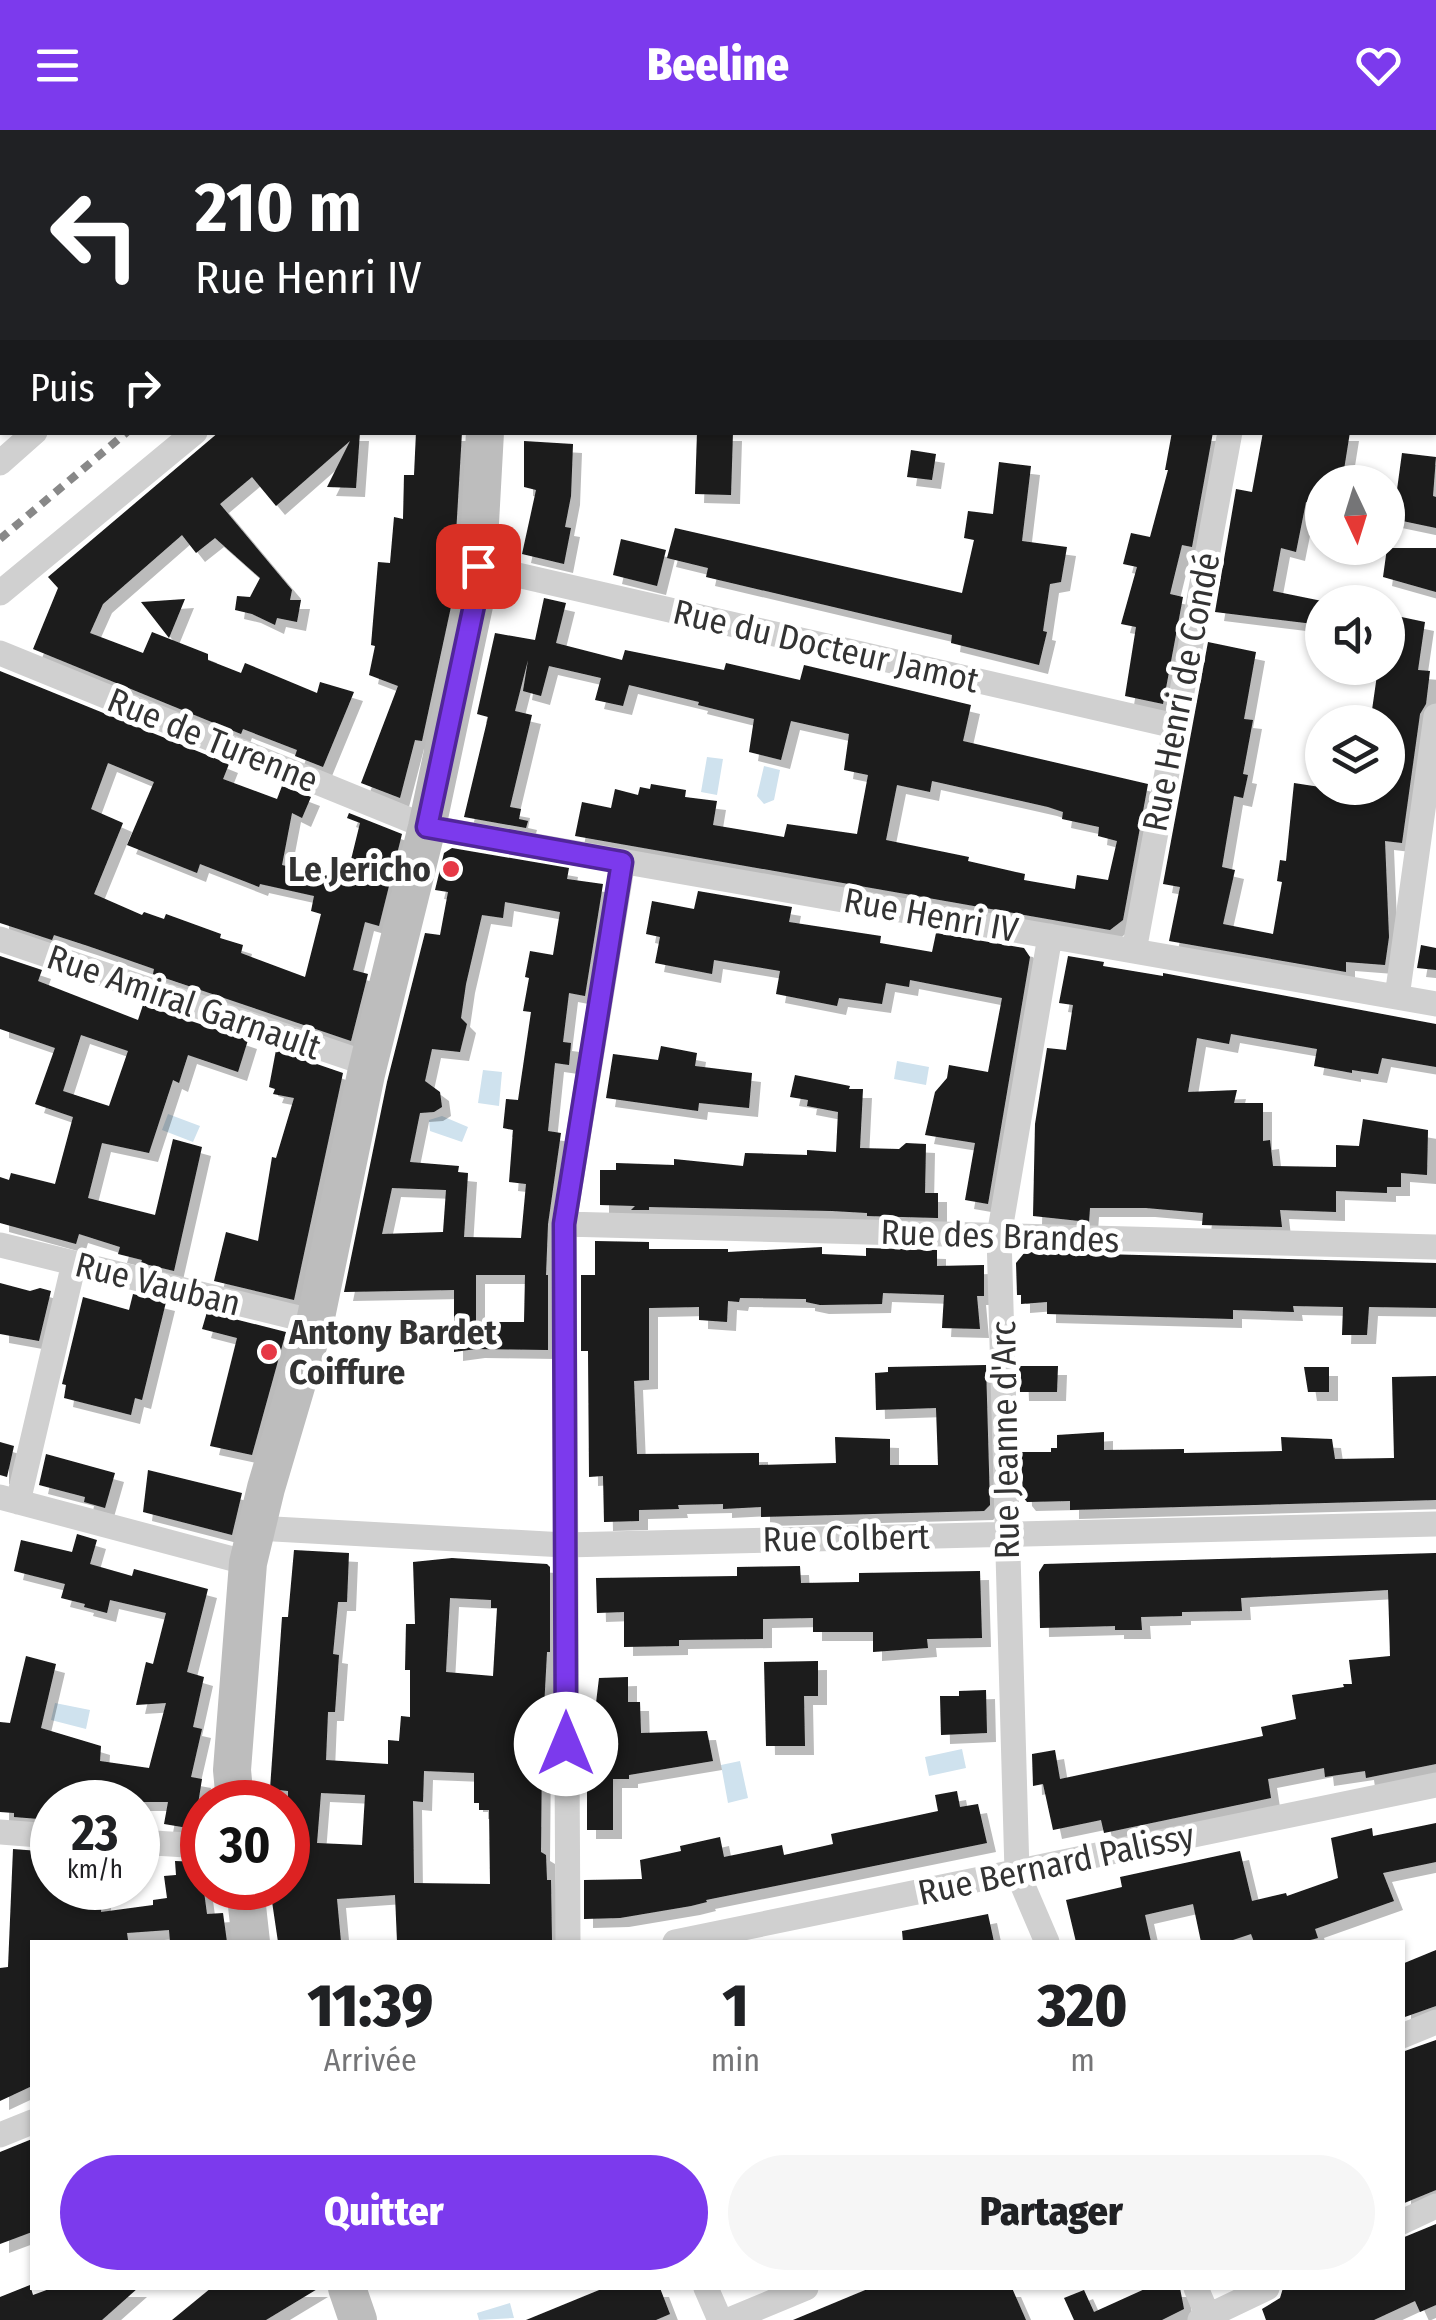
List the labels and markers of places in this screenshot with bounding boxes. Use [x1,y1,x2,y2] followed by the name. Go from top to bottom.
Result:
[436,524,521,609] pin
[288,848,431,890] place label: Le Jericho
[440,858,462,880] marker: Le Jericho
[288,1311,497,1393] place label: Antony Bardet Coiffure
[258,1341,280,1363] marker: Antony Bardet Coiffure

